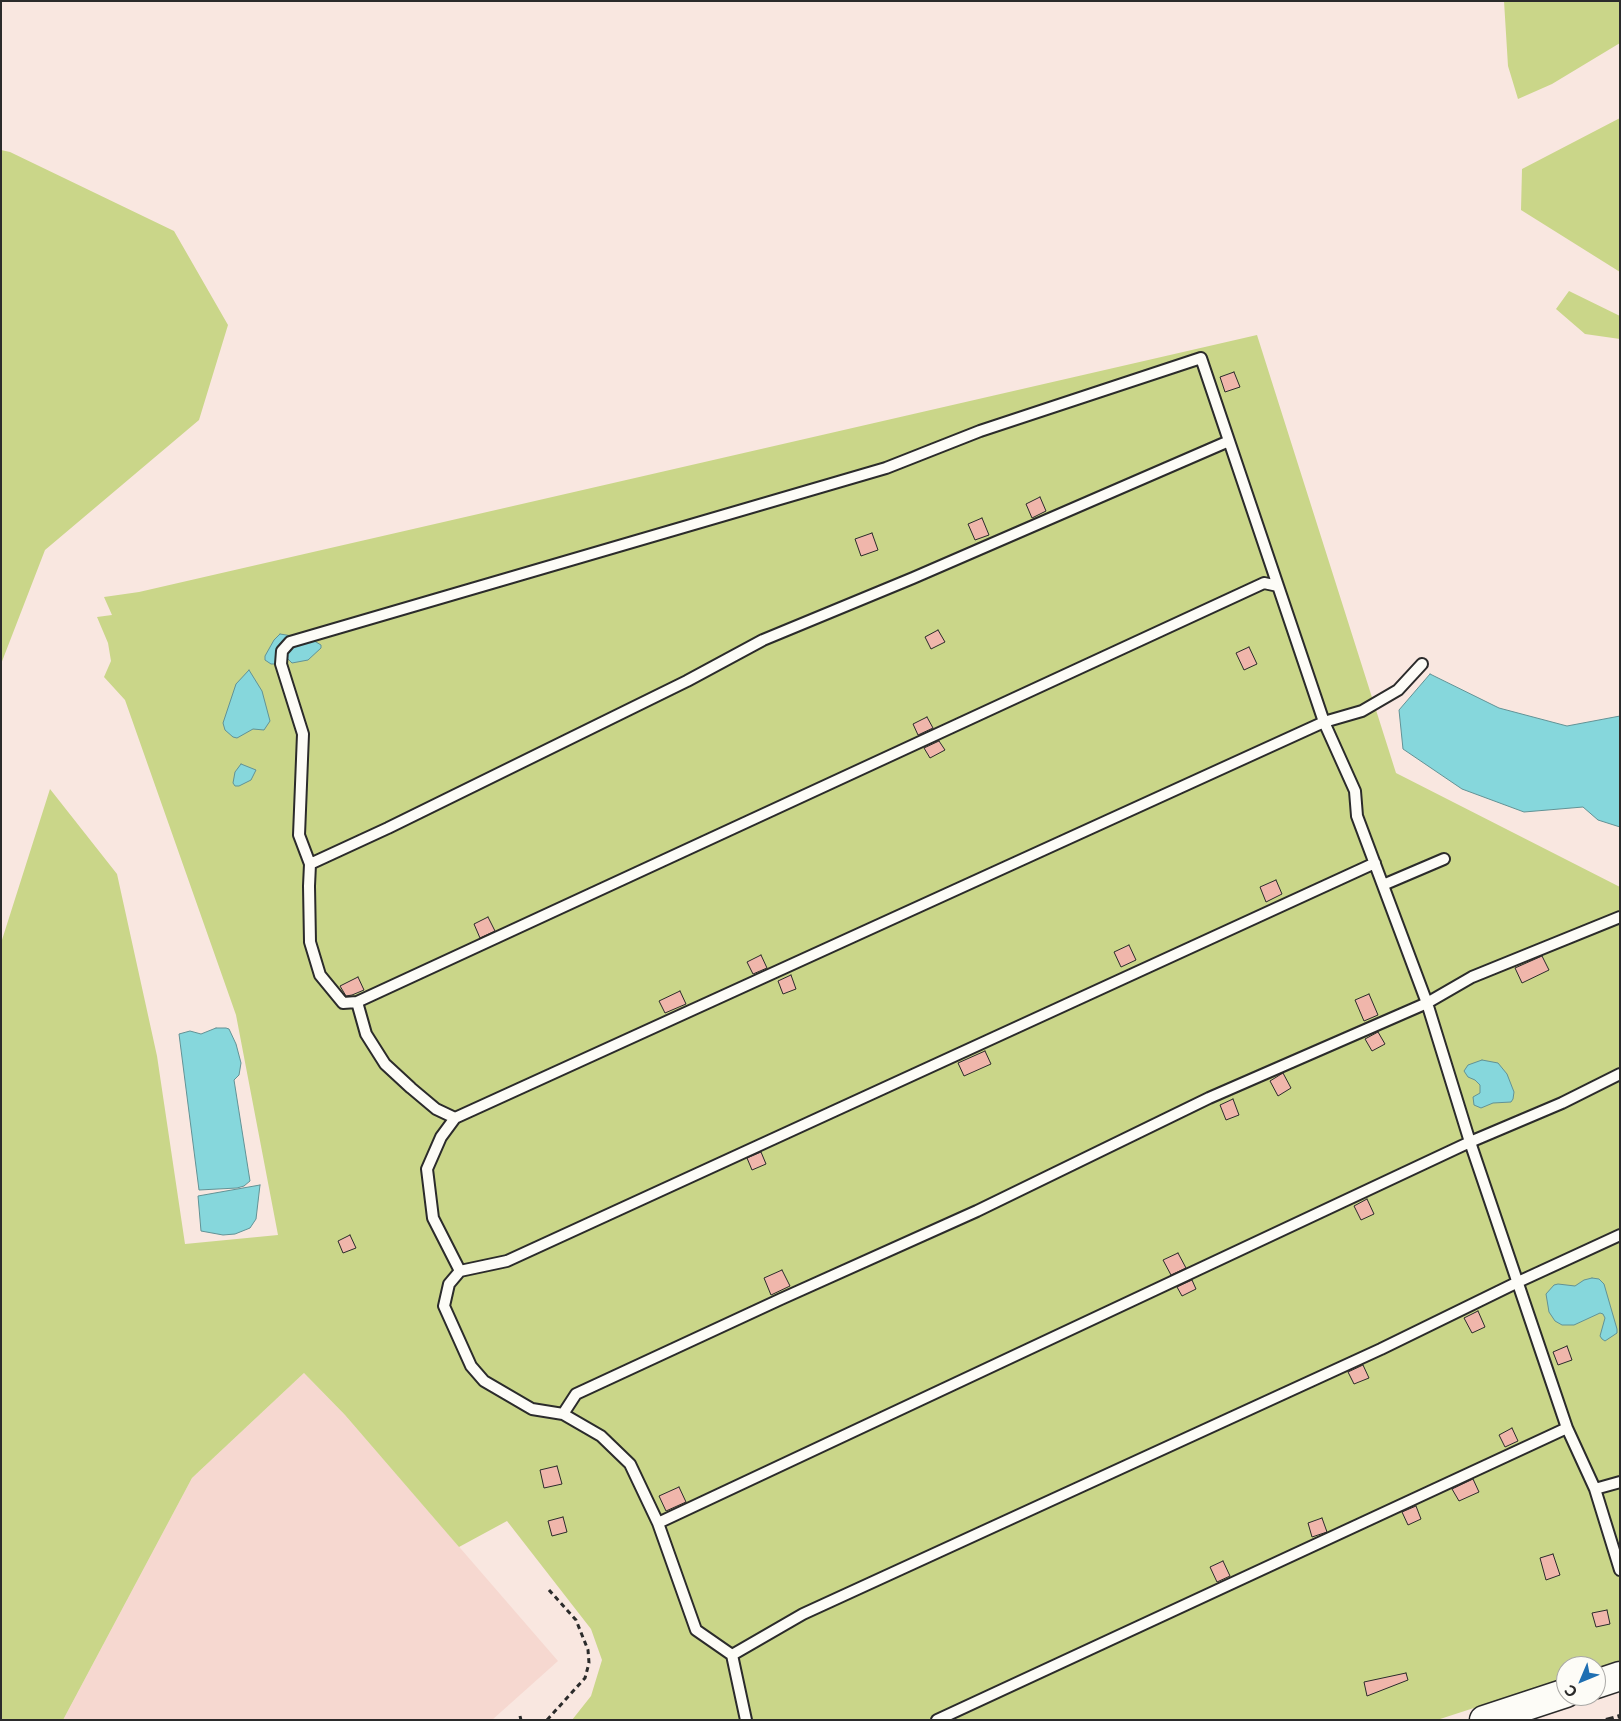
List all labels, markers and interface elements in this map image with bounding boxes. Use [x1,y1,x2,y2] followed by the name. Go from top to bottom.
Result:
[1556,1656,1606,1706] north arrow
[1560,1680,1582,1702] text: С

